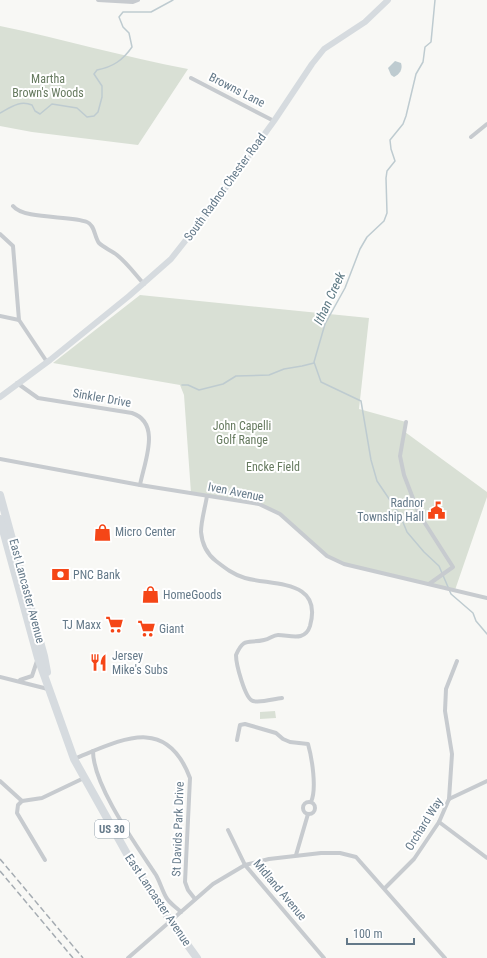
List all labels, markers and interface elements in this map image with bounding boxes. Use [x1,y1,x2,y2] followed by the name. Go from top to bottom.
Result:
[207,70,268,110] street label: Browns Lane
[12,72,84,100] park label: Martha Brown's Woods
[181,130,269,244] street label: South Radnor Chester Road
[311,269,348,327] water label: Ithan Creek
[72,386,133,410] street label: Sinkler Drive
[213,419,271,447] park label: John Capelli Golf Range
[246,460,300,474] park label: Encke Field
[207,480,266,504] street label: Iven Avenue
[357,496,424,524] place label: Radnor Township Hall
[427,500,447,520] public building icon: Radnor Township Hall
[92,522,112,542] shop icon: Micro Center
[115,525,176,539] place label: Micro Center
[6,537,48,645] street label: East Lancaster Avenue
[50,565,70,585] bank icon: PNC Bank
[73,568,121,582] place label: PNC Bank
[140,585,160,605] shop icon: HomeGoods
[163,588,222,602] place label: HomeGoods
[104,615,124,635] supermarket icon: TJ Maxx
[62,618,101,632] place label: TJ Maxx
[136,619,156,639] supermarket icon: Giant
[159,622,184,636] place label: Giant
[112,649,168,677] place label: Jersey Mike's Subs
[89,653,109,673] restaurant icon: Jersey Mike's Subs
[169,781,187,877] street label: St Davids Park Drive
[402,795,446,853] street label: Orchard Way
[95,820,129,838] road number: US 30
[122,851,194,949] street label: East Lancaster Avenue
[250,857,310,924] street label: Midland Avenue
[347,920,414,946] scale bar
[353,927,383,941] text: 100 m

